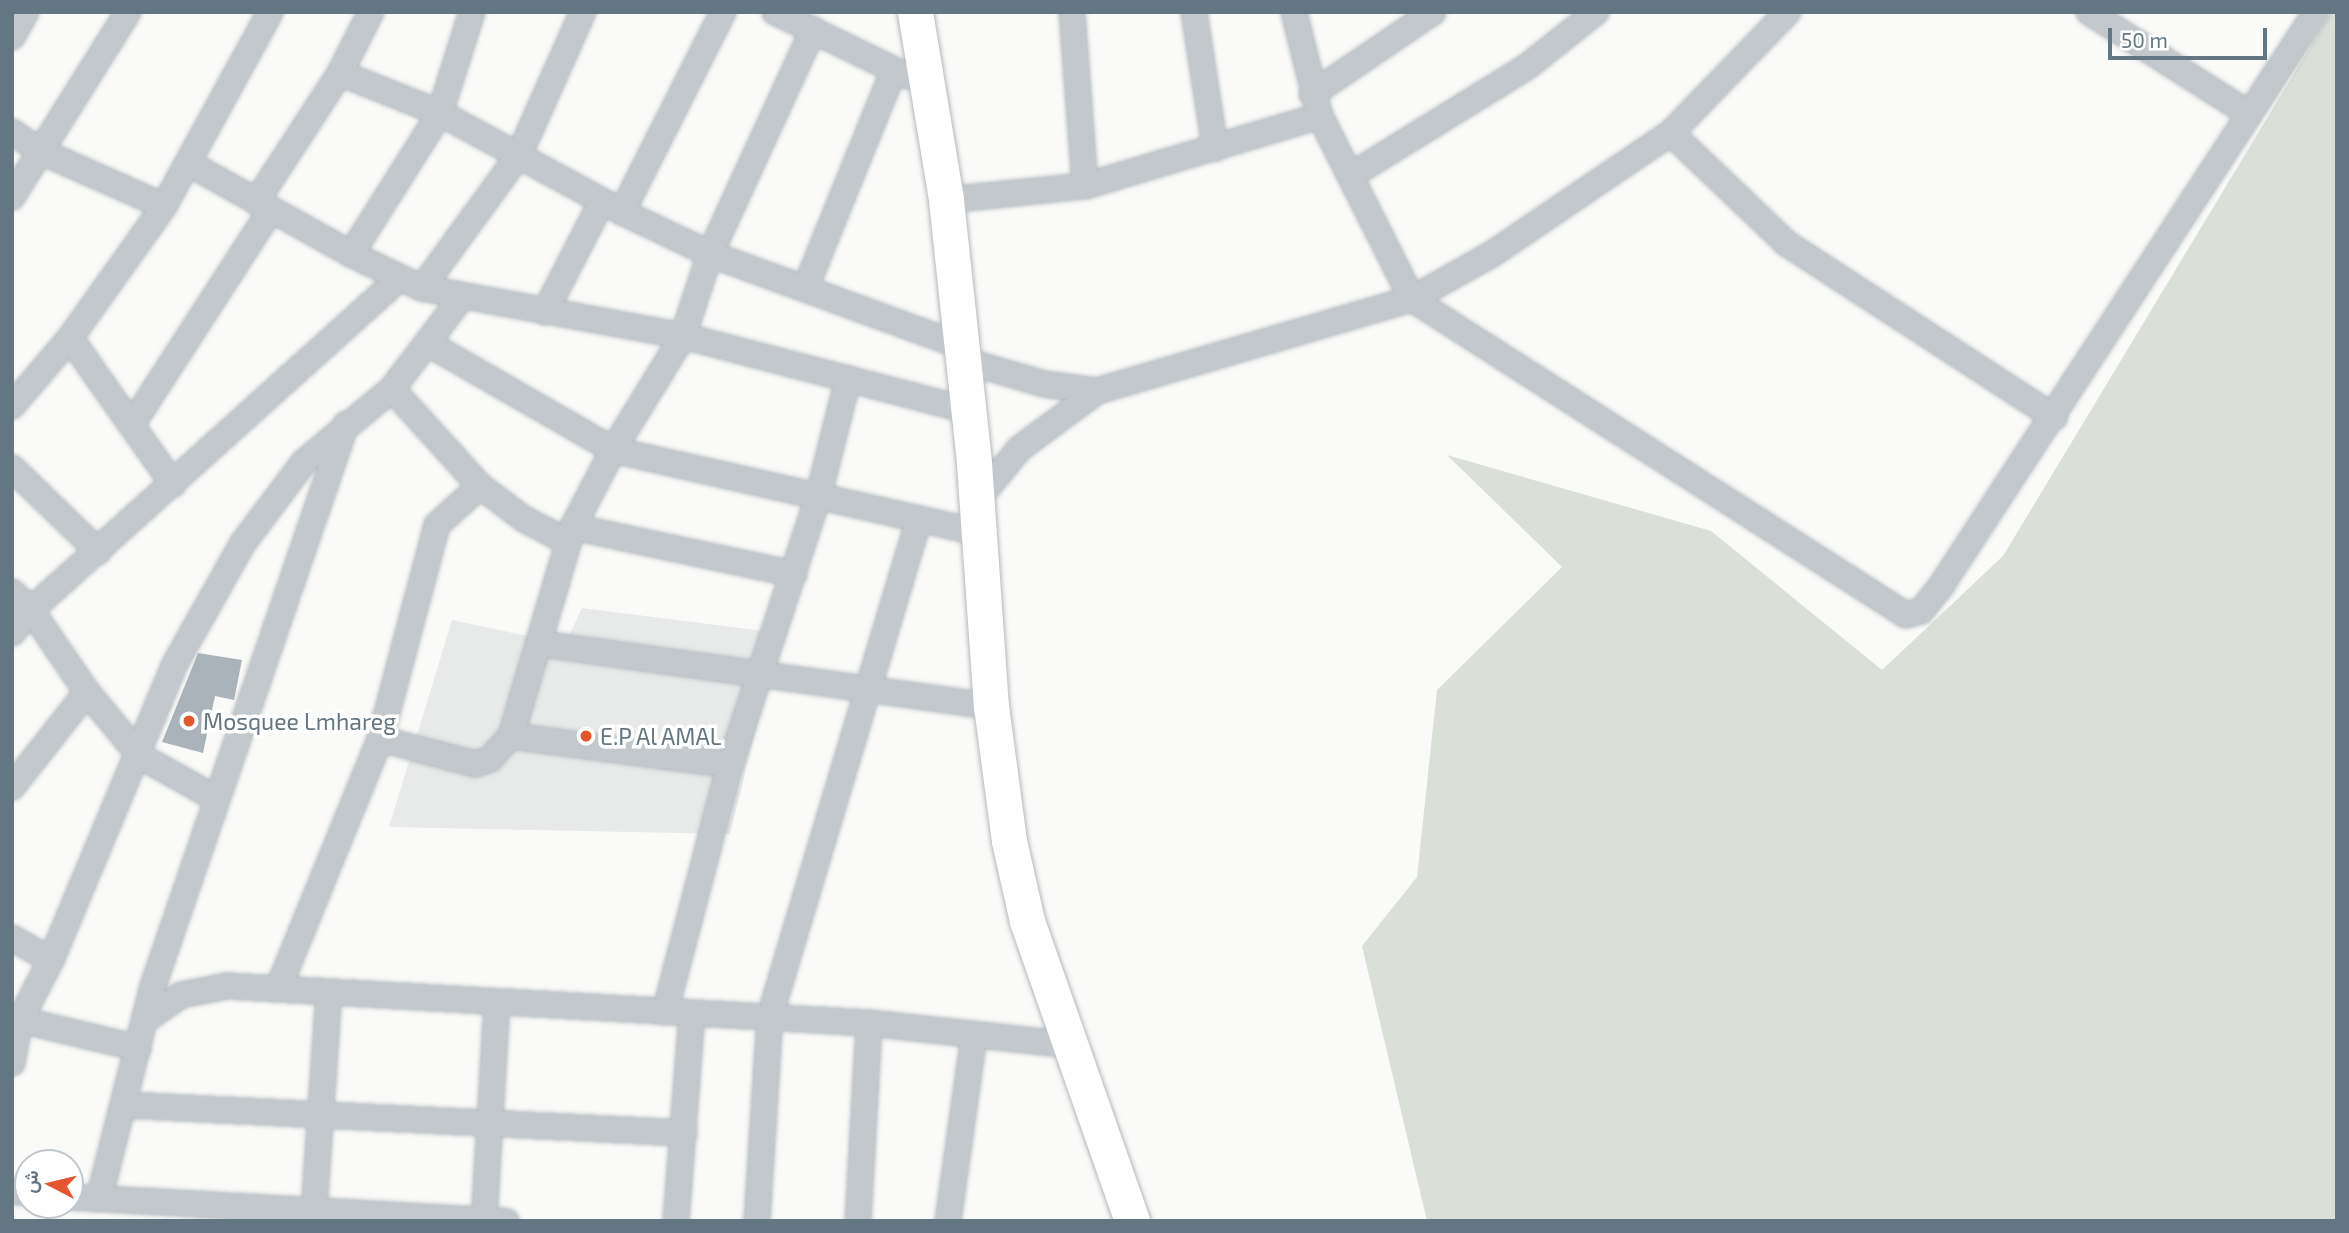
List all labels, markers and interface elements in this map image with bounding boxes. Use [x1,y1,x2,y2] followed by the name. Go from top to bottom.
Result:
[2111,14,2270,58] scale bar
[2121,27,2168,52] text: 50 m
[203,707,396,735] place label: Mosquee Lmhareg
[181,713,197,729] marker: Mosquee Lmhareg
[600,722,724,750] place label: E.P Al AMAL
[578,728,594,744] marker: E.P Al AMAL
[14,1149,84,1219] north arrow
[17,1169,42,1194] text: ش

